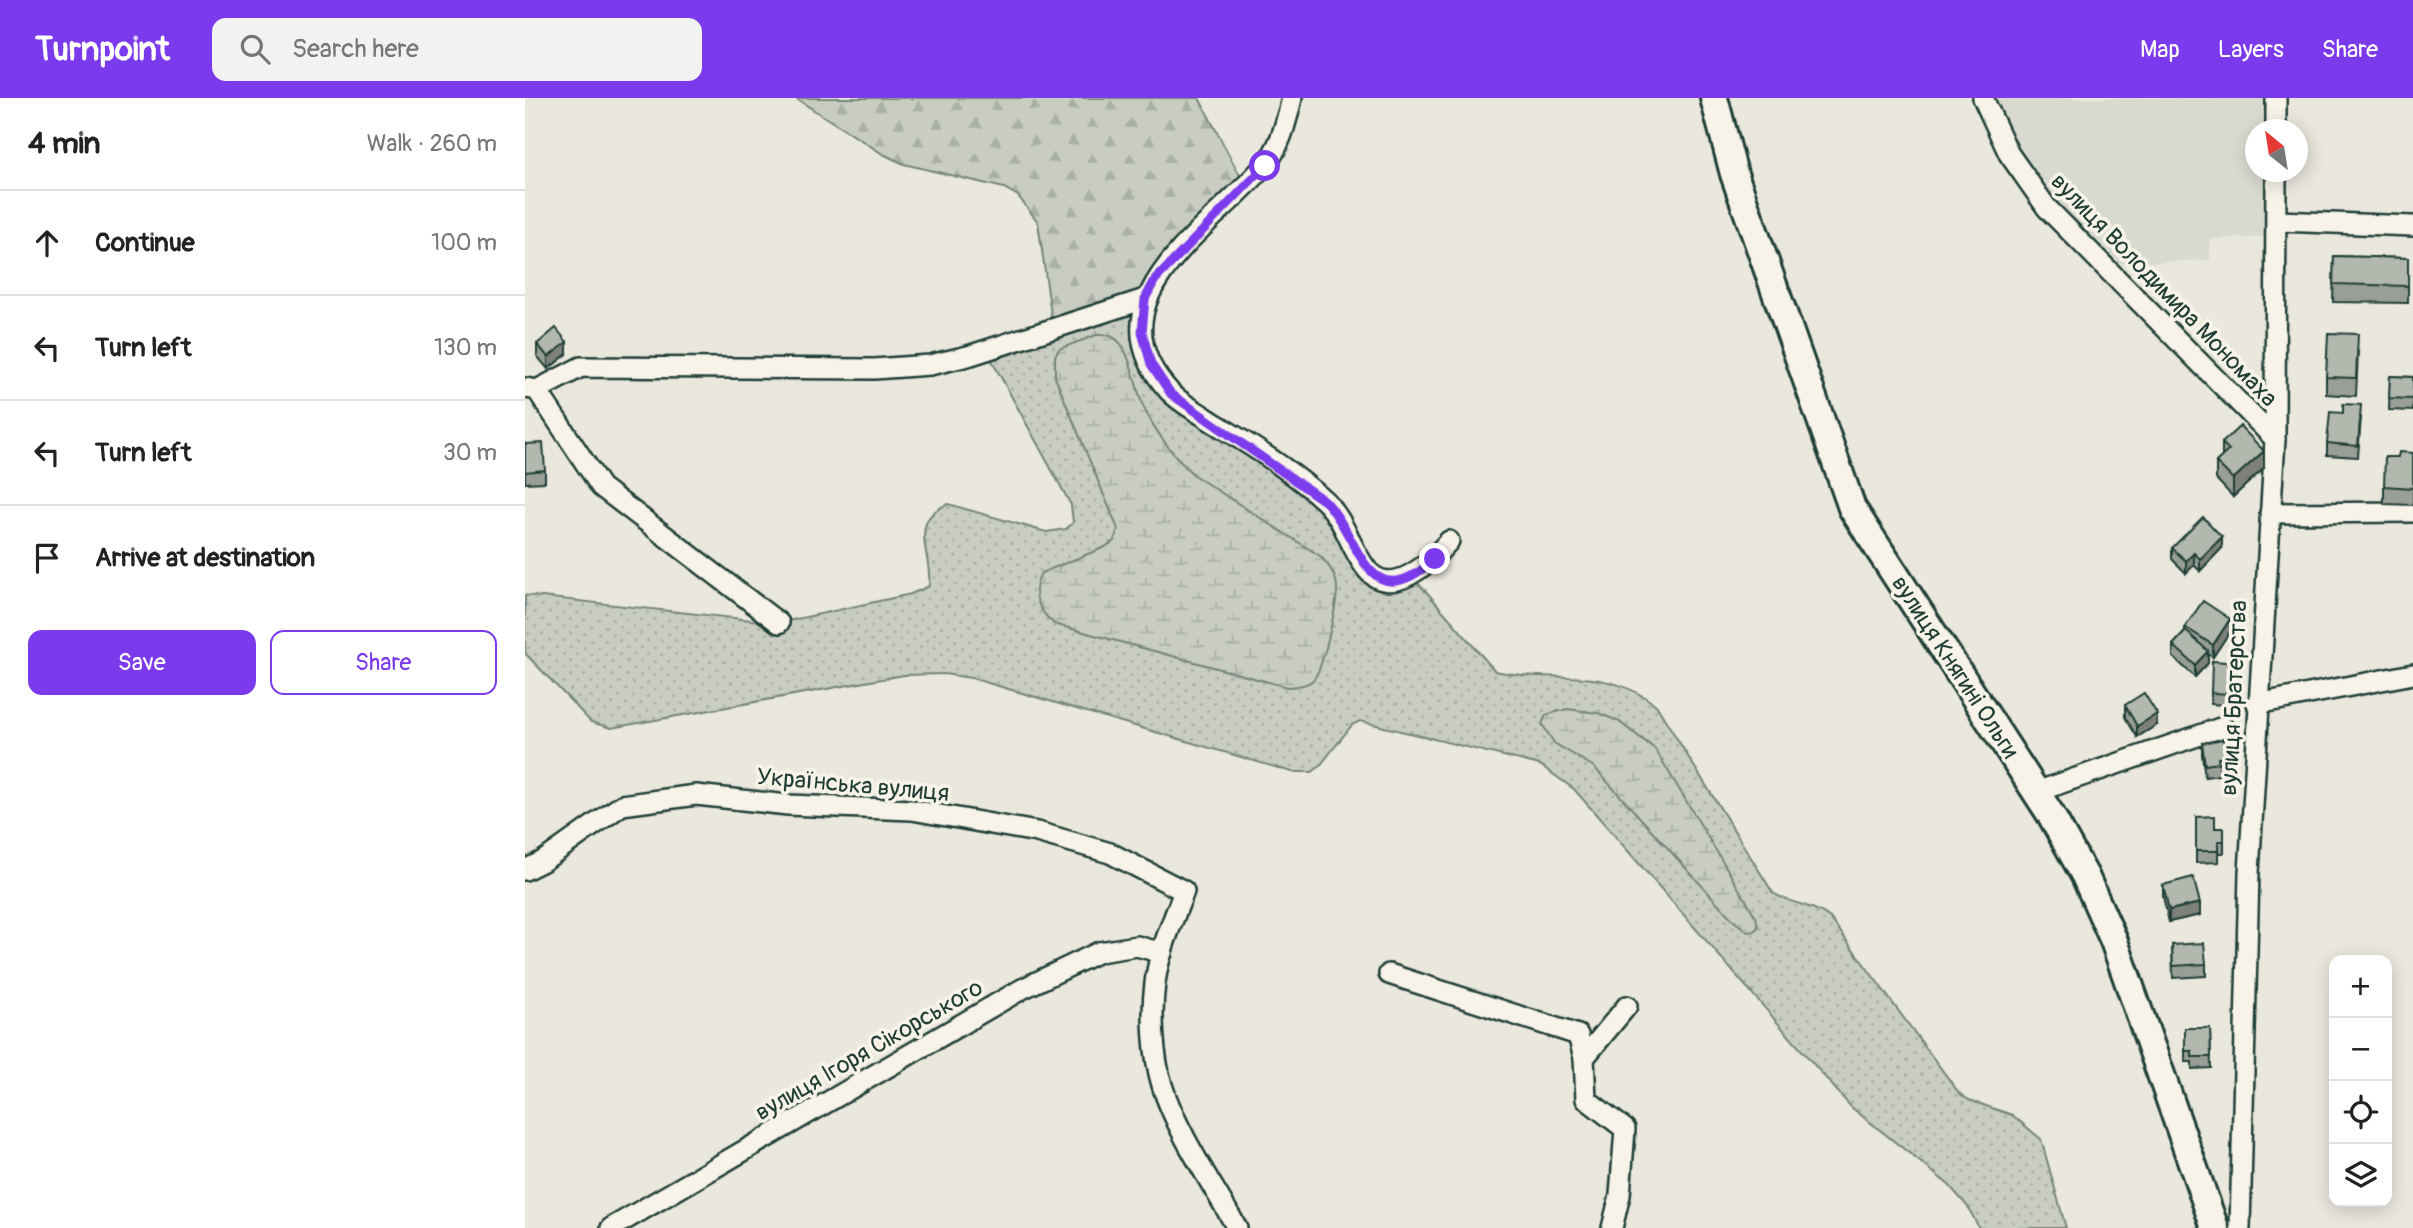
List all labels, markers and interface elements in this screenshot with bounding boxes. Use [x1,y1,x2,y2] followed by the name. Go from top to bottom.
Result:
[212,18,702,81] search box
[35,29,170,70] text: Turnpoint
[236,30,274,68] icon: search
[292,33,419,65] text: Search here
[2140,35,2180,64] text: Map
[2218,35,2284,64] text: Layers
[2322,35,2378,64] text: Share
[2245,119,2308,182] north arrow
[28,125,101,162] text: 4 min
[367,129,497,158] text: Walk · 260 m
[1249,150,1280,181] route start
[2045,167,2283,413] street label: вулиця Володимира Мономаха
[28,224,66,262] icon: ahead
[95,227,195,259] text: Continue
[431,228,497,257] text: 100 m
[28,329,66,367] icon: left
[95,332,191,364] text: Turn left
[434,333,497,362] text: 130 m
[28,434,66,472] icon: left
[95,437,191,469] text: Turn left
[443,438,497,467] text: 30 m
[28,539,66,577] icon: arrive
[95,542,315,574] text: Arrive at destination
[1419,543,1450,574] route end
[1885,570,2025,764] street label: вулиця Княгині Ольги
[2214,600,2254,796] street label: вулиця Братерства
[28,630,256,695] button: Save
[270,630,497,695] button: Share
[756,762,950,808] street label: Українська вулиця
[2329,955,2392,1207] map controls
[2329,955,2392,1018] button: +
[750,973,988,1127] street label: вулиця Ігоря Сікорського
[2329,1018,2392,1081] button: −
[2329,1081,2392,1144] button: locate
[2329,1144,2392,1207] button: layers

